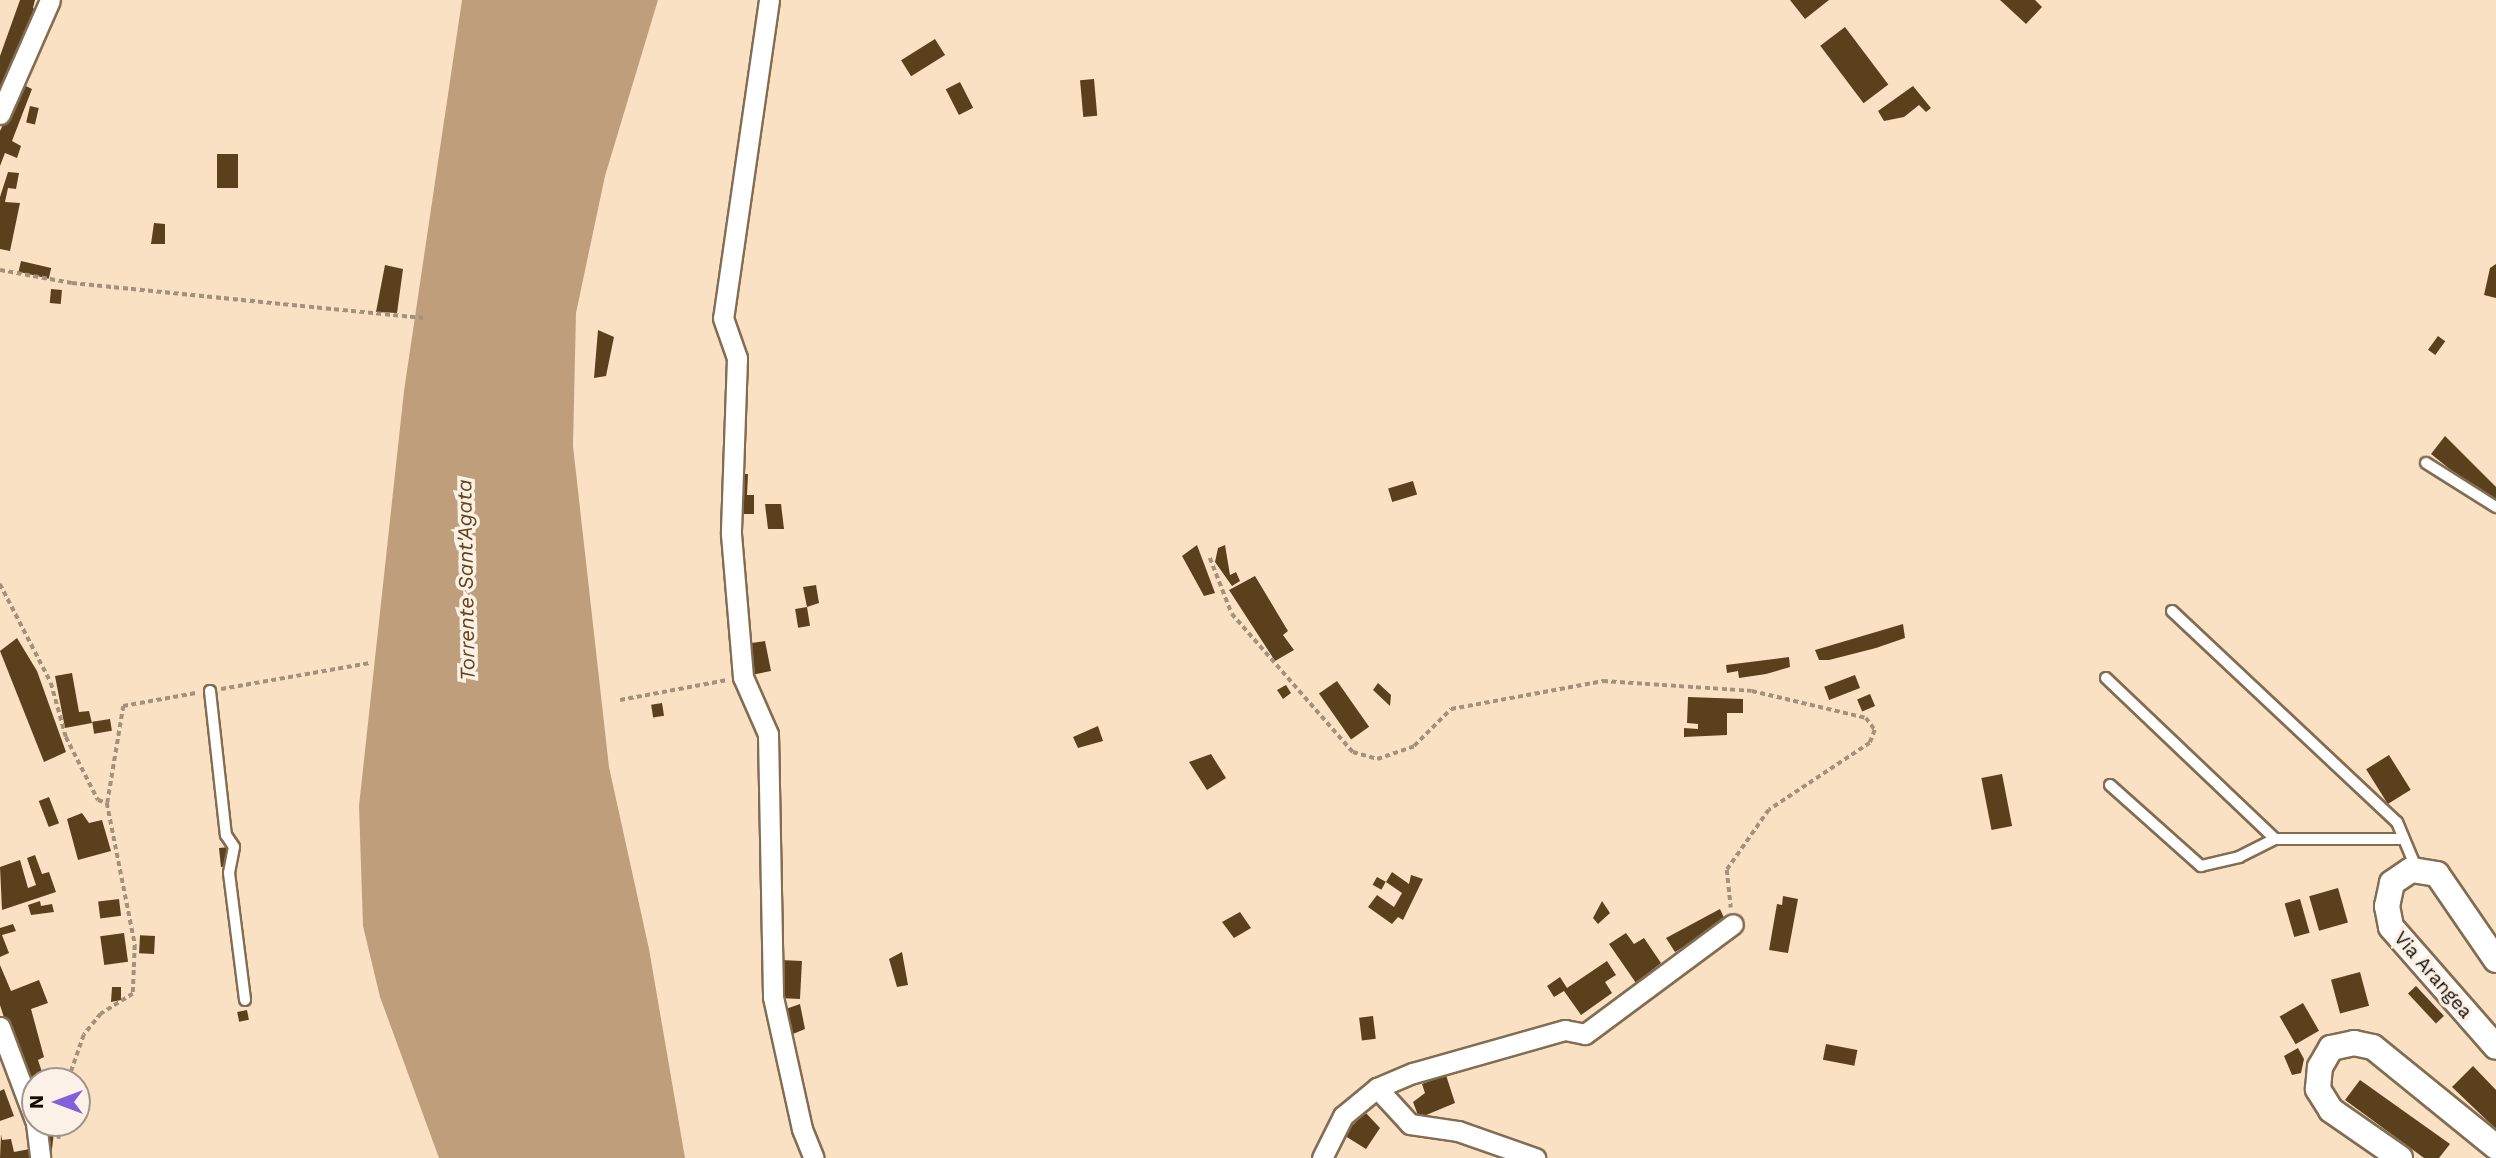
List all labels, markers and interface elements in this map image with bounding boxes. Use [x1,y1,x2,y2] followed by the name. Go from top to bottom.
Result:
[452,479,480,681] water label: Torrente Sant'Agata
[2389,926,2477,1024] street label: Via Arangea
[21,1067,91,1137] north arrow
[25,1095,48,1109] text: N

